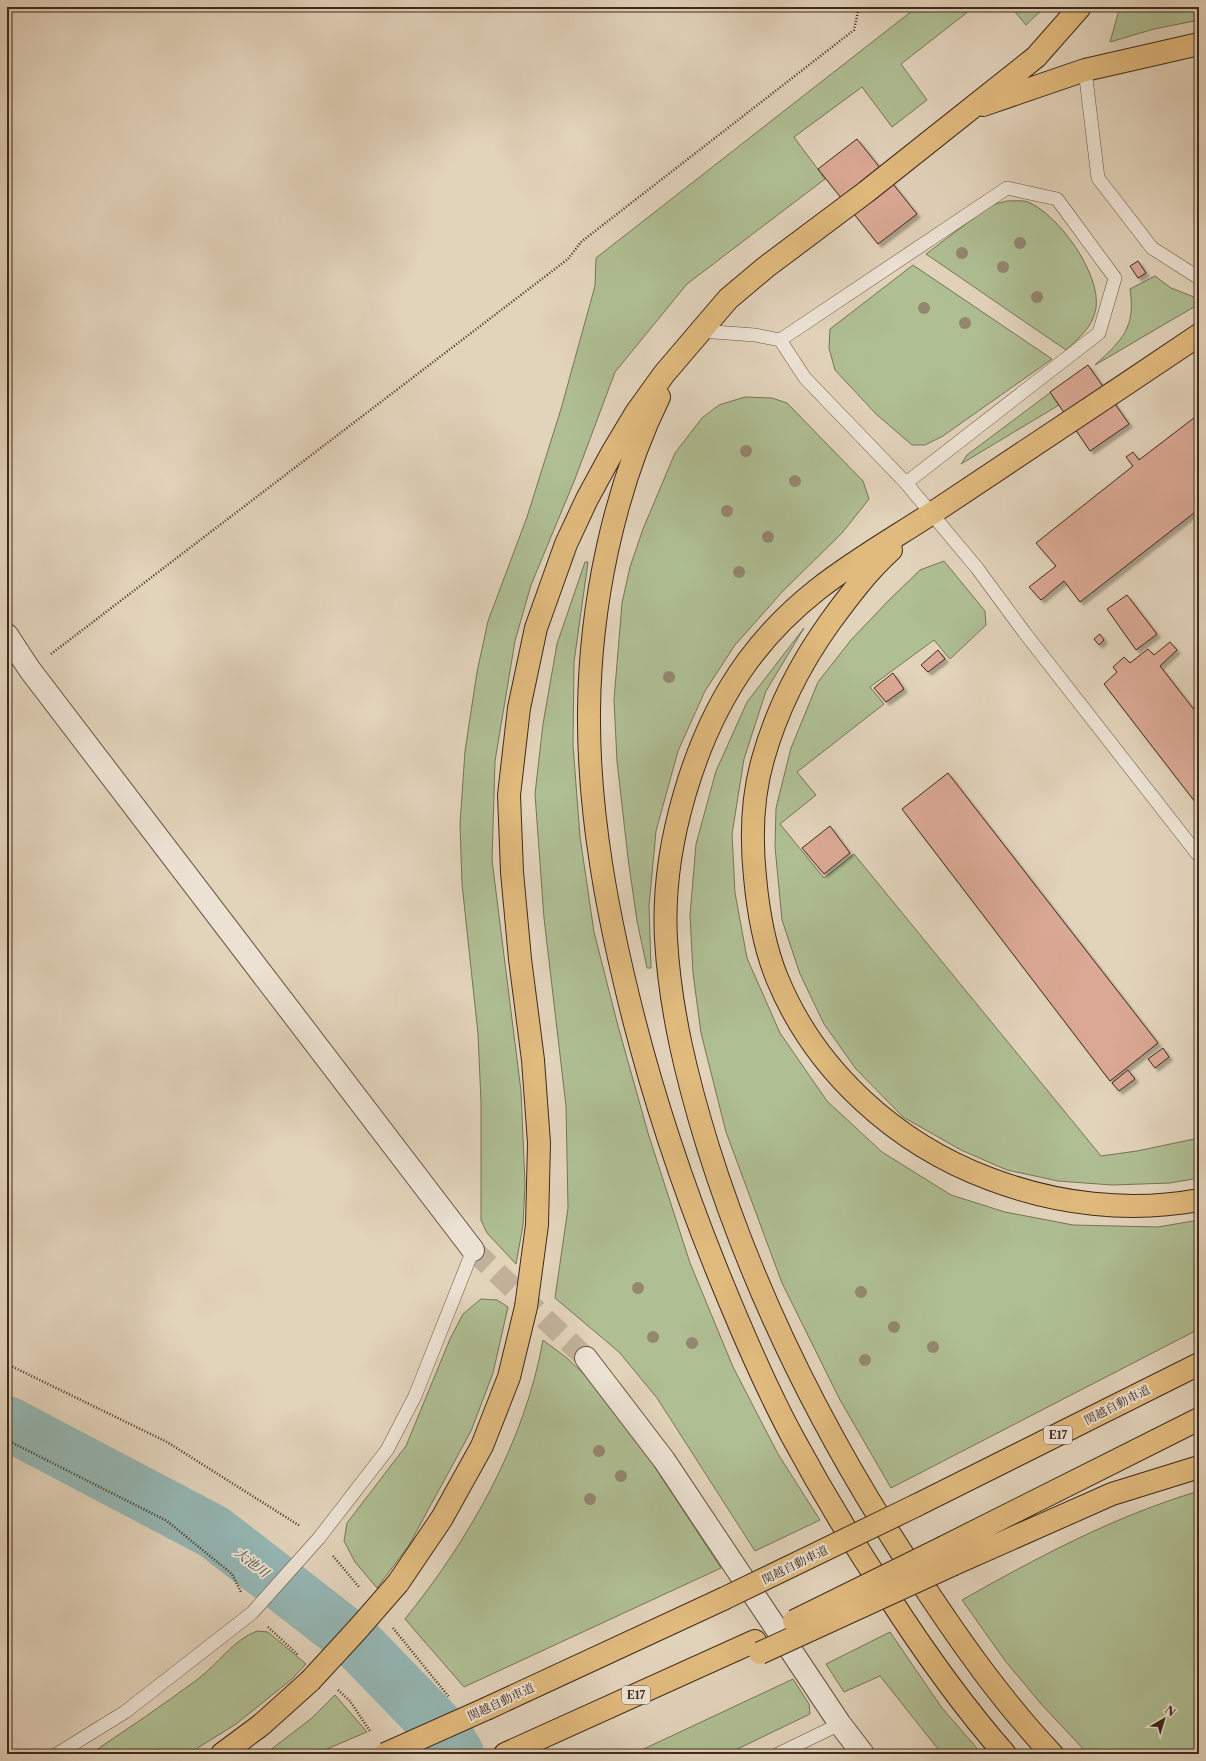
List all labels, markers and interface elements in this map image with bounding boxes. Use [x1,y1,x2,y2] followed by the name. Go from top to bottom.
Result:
[1081,1382,1152,1428] street label: 関越自動車道
[1044,1426,1072,1444] road number: E17
[759,1542,830,1587] street label: 関越自動車道
[232,1544,274,1582] water label: 大池川
[465,1680,537,1724] street label: 関越自動車道
[622,1686,650,1704] road number: E17
[1144,1699,1184,1739] north arrow
[1162,1703,1179,1720] text: N

